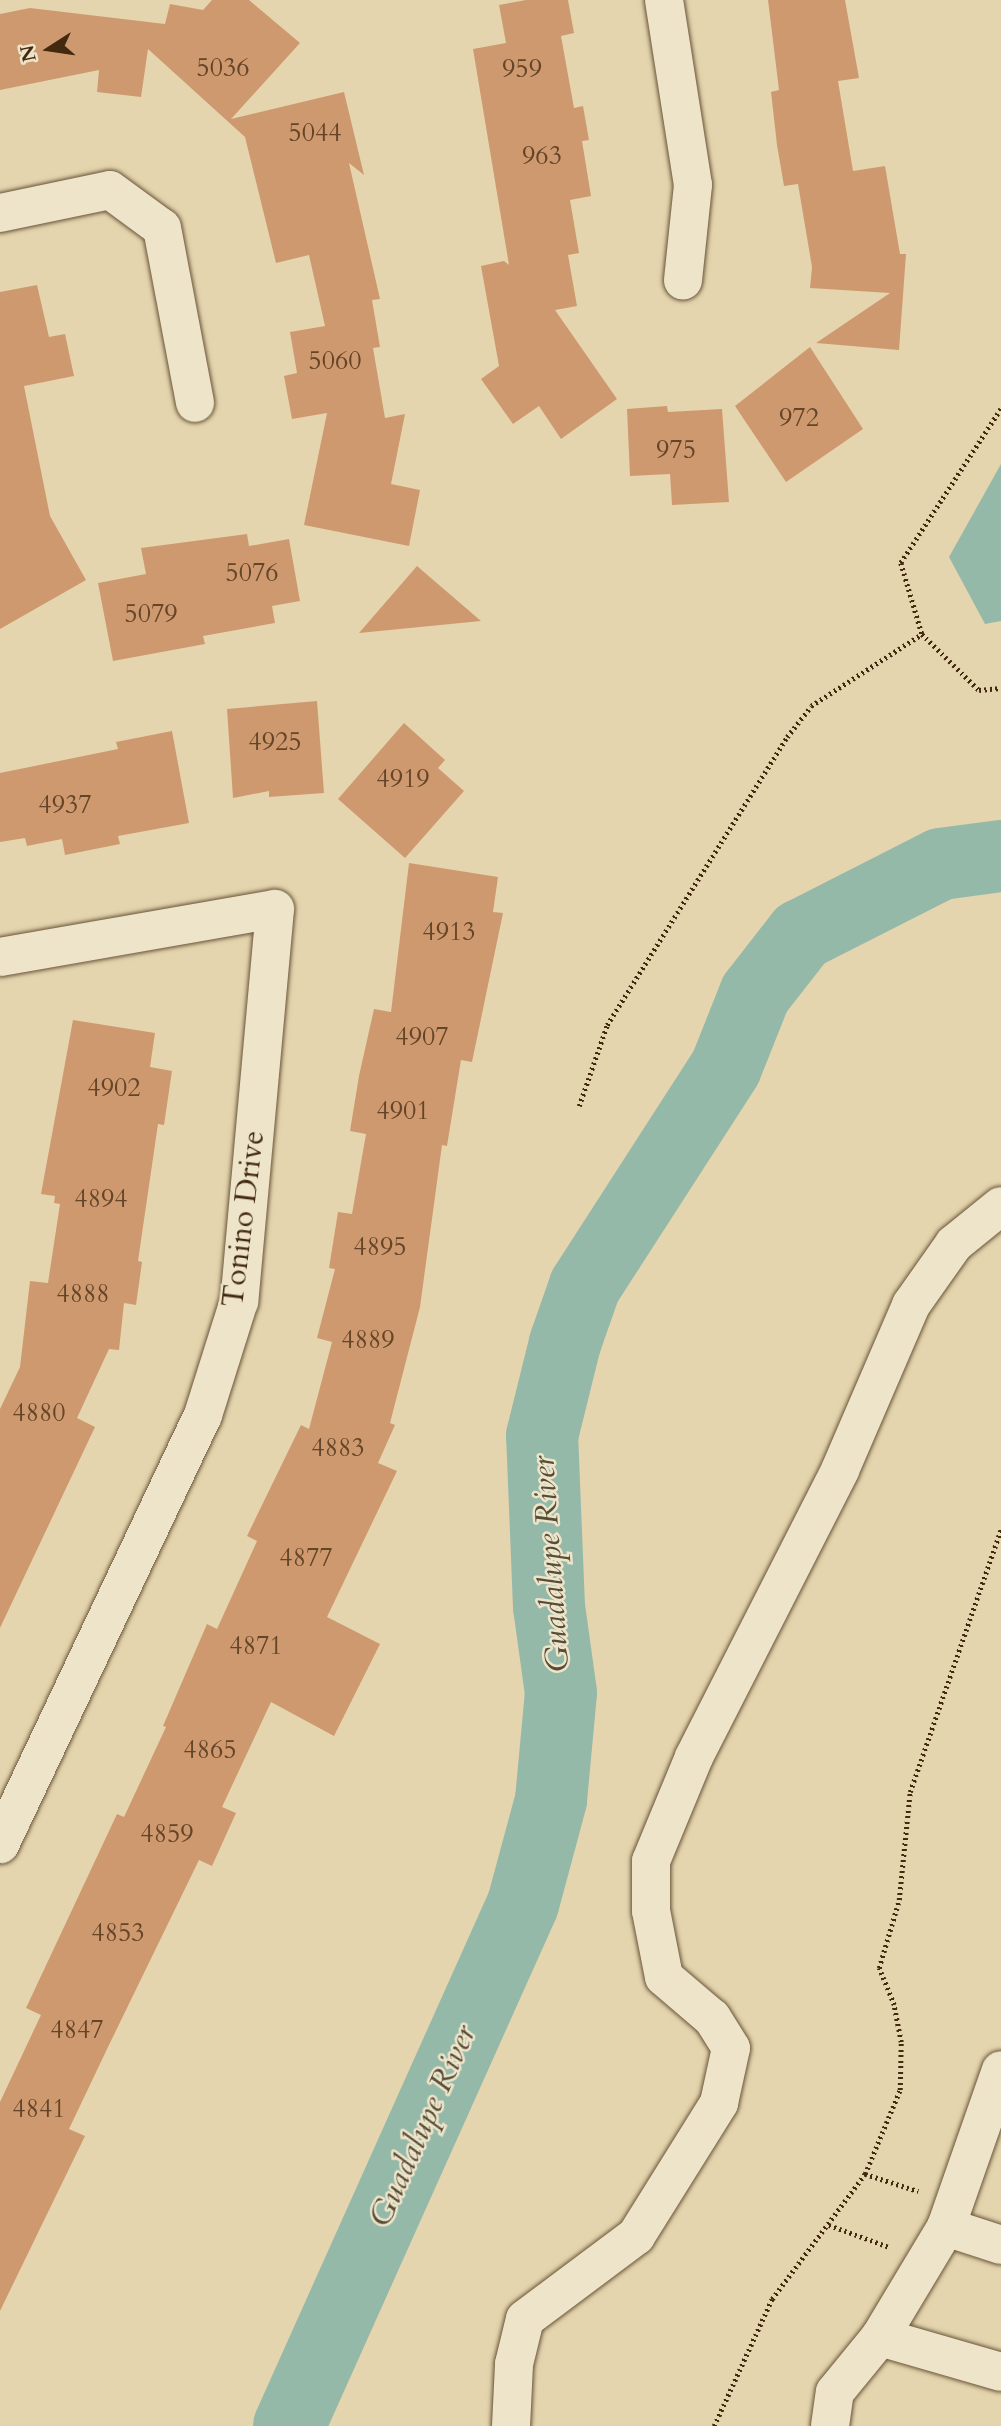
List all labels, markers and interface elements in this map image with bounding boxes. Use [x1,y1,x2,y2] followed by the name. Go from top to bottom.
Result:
[14,14,84,84] north arrow
[14,43,43,64] text: N
[196,52,250,84] house number: 5036
[502,53,542,85] house number: 959
[288,117,342,149] house number: 5044
[522,140,562,172] house number: 963
[308,345,362,377] house number: 5060
[779,402,819,434] house number: 972
[656,434,696,466] house number: 975
[225,557,279,589] house number: 5076
[124,598,178,630] house number: 5079
[248,726,302,758] house number: 4925
[376,763,430,795] house number: 4919
[38,789,92,821] house number: 4937
[422,916,476,948] house number: 4913
[395,1021,449,1053] house number: 4907
[87,1072,141,1104] house number: 4902
[376,1095,430,1127] house number: 4901
[215,1129,273,1309] street label: Tonino Drive
[74,1183,128,1215] house number: 4894
[353,1231,407,1263] house number: 4895
[56,1278,110,1310] house number: 4888
[341,1324,395,1356] house number: 4889
[12,1397,66,1429] house number: 4880
[311,1432,365,1464] house number: 4883
[524,1455,578,1673] water label: Guadalupe River
[279,1542,333,1574] house number: 4877
[229,1630,283,1662] house number: 4871
[183,1734,237,1766] house number: 4865
[140,1818,194,1850] house number: 4859
[91,1917,145,1949] house number: 4853
[50,2014,104,2046] house number: 4847
[361,2019,485,2233] water label: Guadalupe River
[12,2093,66,2125] house number: 4841

